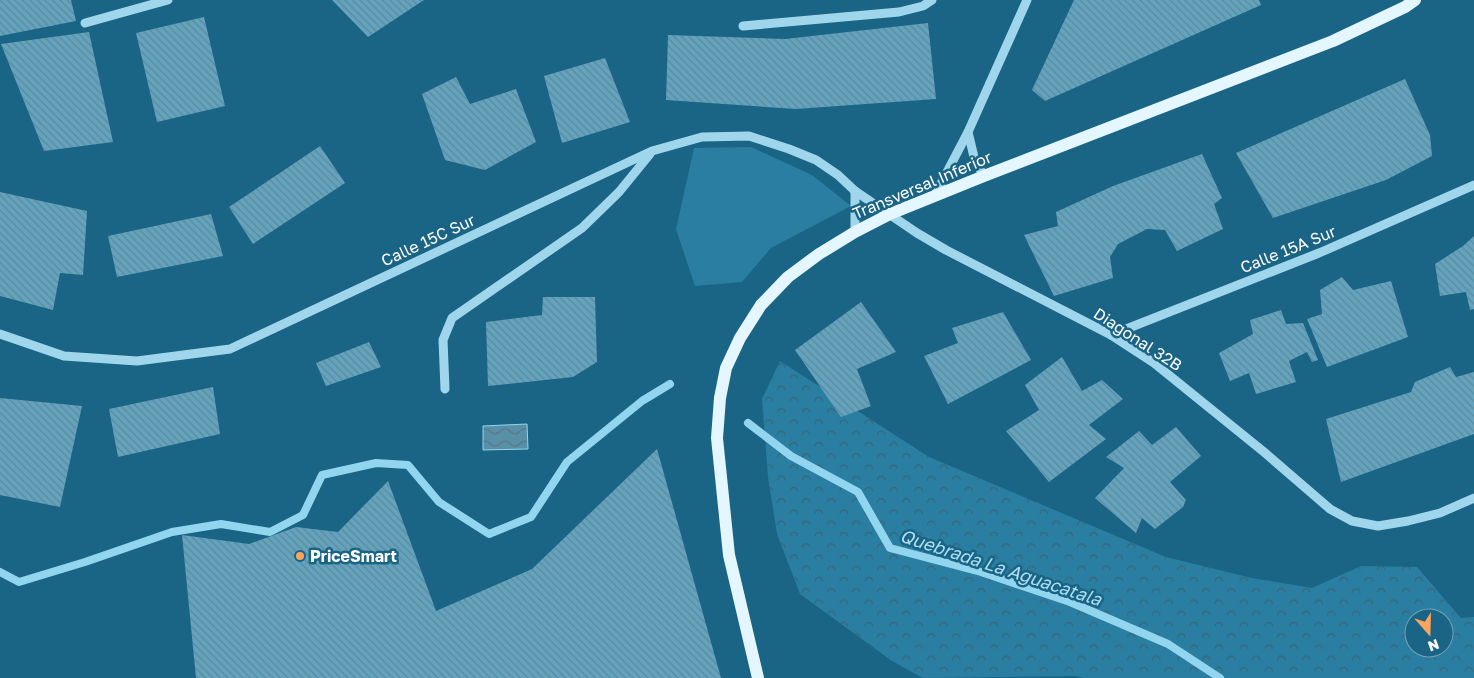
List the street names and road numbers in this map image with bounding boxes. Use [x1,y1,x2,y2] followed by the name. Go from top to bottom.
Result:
[850,147,994,223] street label: Transversal Inferior
[378,210,478,270] street label: Calle 15C Sur
[1237,221,1339,277] street label: Calle 15A Sur
[1090,303,1186,375] street label: Diagonal 32B

